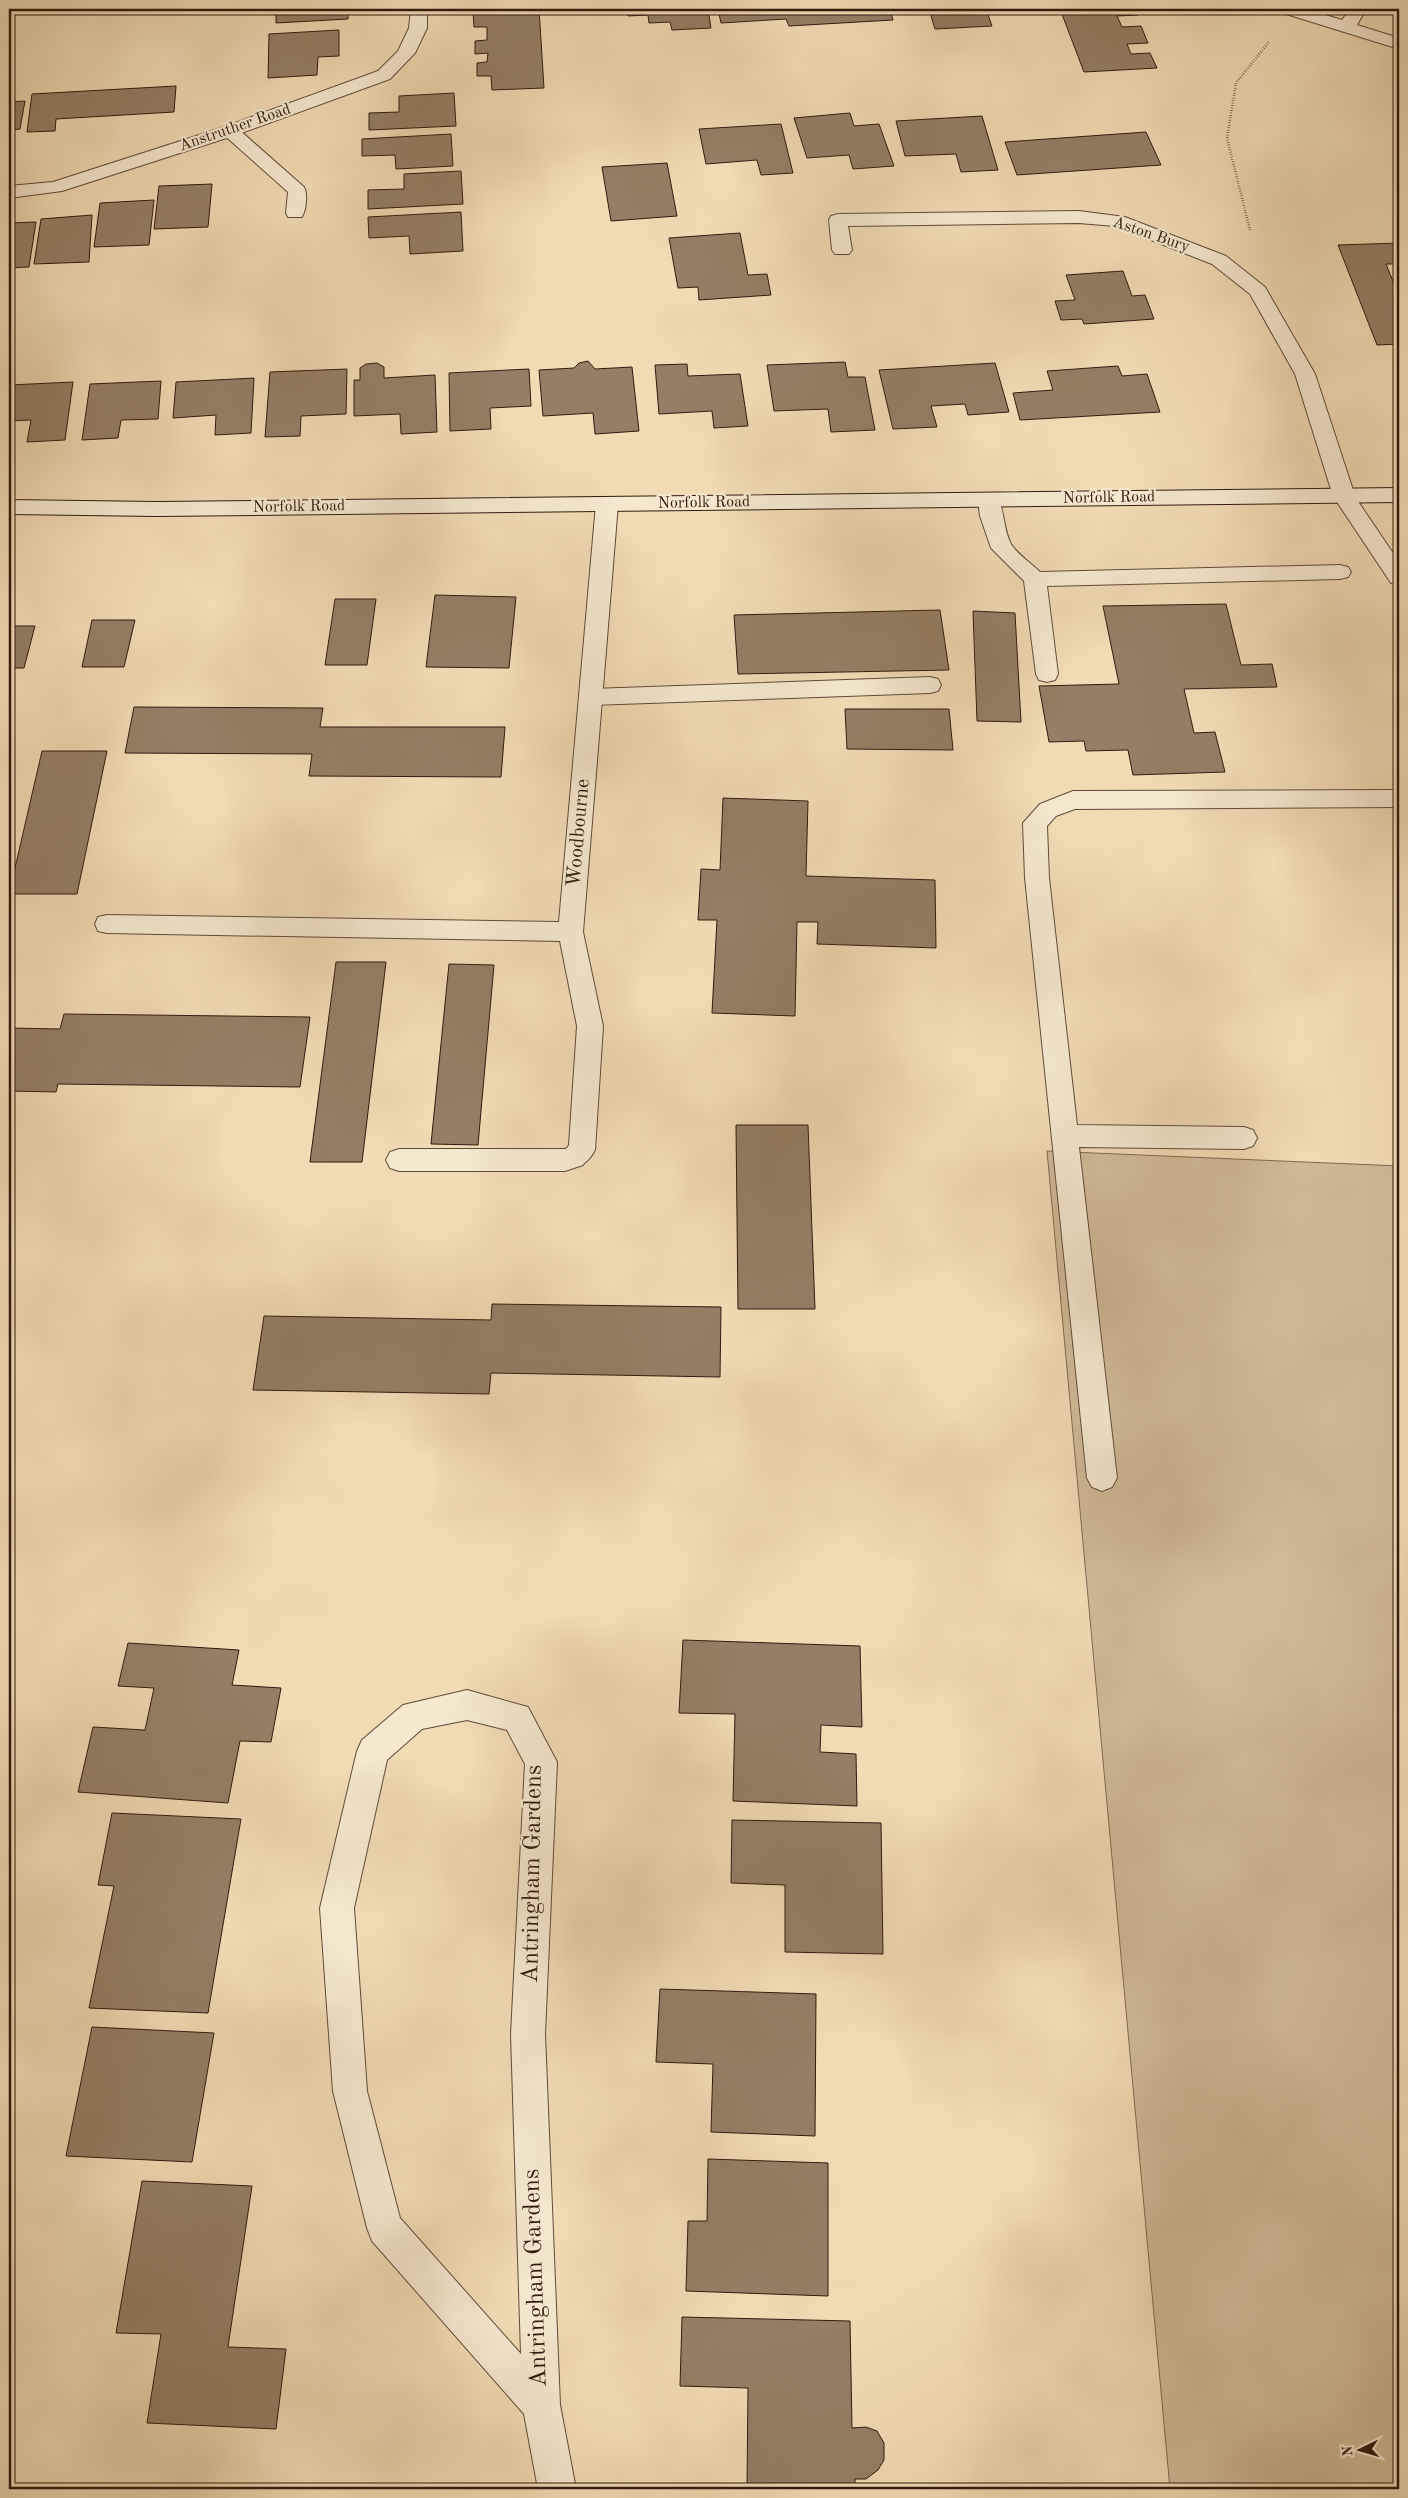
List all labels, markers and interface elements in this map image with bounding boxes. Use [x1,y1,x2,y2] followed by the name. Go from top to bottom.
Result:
[177,101,293,155] street label: Anstruther Road
[1110,214,1192,256] street label: Aston Bury
[1062,489,1156,507] street label: Norfolk Road
[657,494,751,512] street label: Norfolk Road
[252,498,346,516] street label: Norfolk Road
[564,778,594,888] street label: Woodbourne
[519,1765,547,1983] street label: Antringham Gardens
[520,2168,552,2388] street label: Antringham Gardens
[1336,2426,1386,2476] north arrow
[1341,2445,1355,2457] text: N

